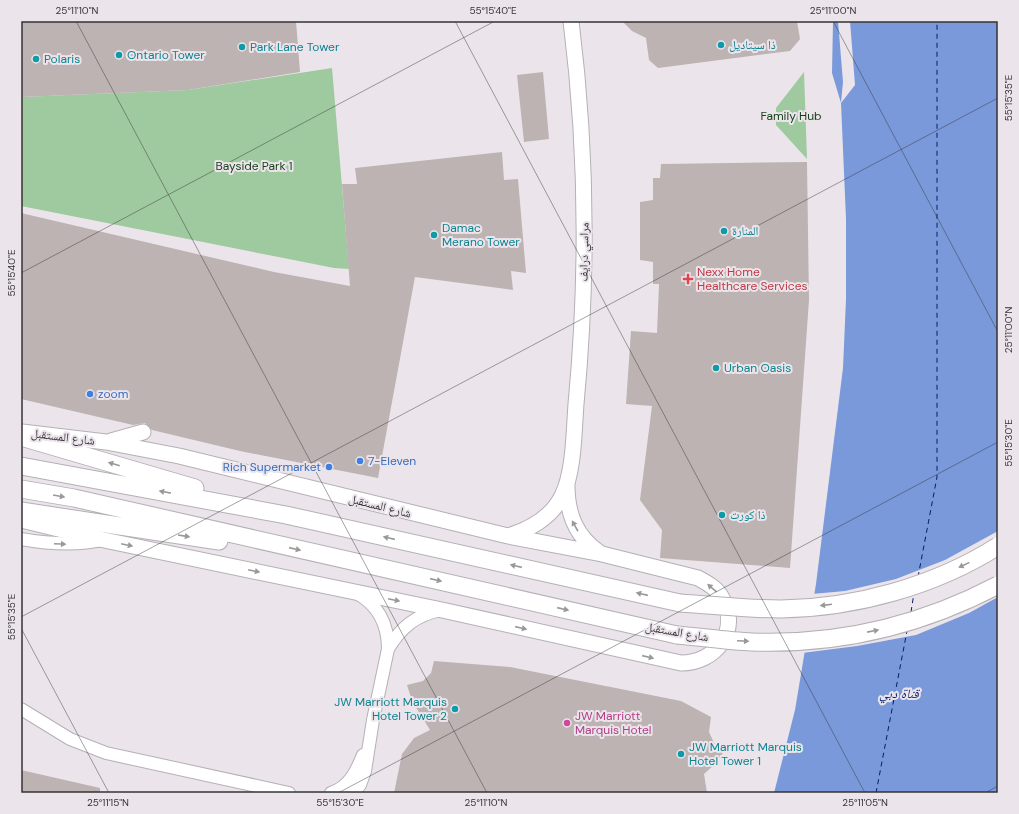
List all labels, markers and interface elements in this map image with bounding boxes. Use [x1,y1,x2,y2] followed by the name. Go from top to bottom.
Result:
[56,4,99,17] text: 25°11'10"N
[469,4,517,17] text: 55°15'40"E
[810,4,856,17] text: 25°11'00"N
[729,37,776,53] place label: ذا سيتاديل
[250,39,340,55] place label: Park Lane Tower
[716,40,726,50] marker: ذا سيتاديل
[237,42,247,52] marker: Park Lane Tower
[127,47,205,63] place label: Ontario Tower
[114,50,124,60] marker: Ontario Tower
[44,51,80,67] place label: Polaris
[31,54,41,64] marker: Polaris
[1002,74,1015,121] text: 55°15'35"E
[760,108,822,124] park label: Family Hub
[216,158,292,174] park label: Bayside Park 1
[442,220,520,250] place label: Damac Merano Tower
[575,222,595,282] street label: مراسي درايف
[732,223,759,239] place label: المنارة
[719,226,729,236] marker: المنارة
[429,230,439,240] marker: Damac Merano Tower
[5,249,18,297] text: 55°15'40"E
[697,264,808,294] place label: Nexx Home Healthcare Services
[682,273,694,285] marker: Nexx Home Healthcare Services
[1002,307,1015,353] text: 25°11'00"N
[724,360,791,376] place label: Urban Oasis
[711,363,721,373] marker: Urban Oasis
[98,386,128,402] place label: zoom
[85,389,95,399] marker: zoom
[1002,419,1015,467] text: 55°15'30"E
[30,425,96,449] street label: شارع المستقبل
[368,453,416,469] place label: 7-Eleven
[355,456,365,466] marker: 7-Eleven
[223,459,321,475] place label: Rich Supermarket
[107,461,119,467] one-way arrow
[324,462,334,472] marker: Rich Supermarket
[159,489,171,495] one-way arrow
[347,491,413,522] street label: شارع المستقبل
[53,493,65,499] one-way arrow
[730,507,766,523] place label: ذا كورت
[717,510,727,520] marker: ذا كورت
[572,520,579,532] one-way arrow
[178,533,190,539] one-way arrow
[382,534,395,540] one-way arrow
[54,541,66,548] one-way arrow
[121,542,133,548] one-way arrow
[289,546,302,552] one-way arrow
[509,562,522,568] one-way arrow
[958,562,969,568] one-way arrow
[248,569,261,575] one-way arrow
[430,578,442,584] one-way arrow
[707,583,717,592] one-way arrow
[636,591,649,597] one-way arrow
[5,593,18,640] text: 55°15'35"E
[388,598,400,604] one-way arrow
[820,602,832,608] one-way arrow
[557,606,569,612] one-way arrow
[644,619,710,645] street label: شارع المستقبل
[515,626,527,632] one-way arrow
[866,628,879,634] one-way arrow
[737,638,749,645] one-way arrow
[642,654,654,660] one-way arrow
[879,685,921,704] water label: قناة دبي
[334,694,447,724] place label: JW Marriott Marquis Hotel Tower 2
[450,704,460,714] marker: JW Marriott Marquis Hotel Tower 2
[575,708,651,738] place label: JW Marriott Marquis Hotel
[562,718,572,728] marker: JW Marriott Marquis Hotel
[689,739,802,769] place label: JW Marriott Marquis Hotel Tower 1
[676,749,686,759] marker: JW Marriott Marquis Hotel Tower 1
[87,796,129,809] text: 25°11'15"N
[316,796,364,809] text: 55°15'30"E
[465,796,508,809] text: 25°11'10"N
[842,796,888,809] text: 25°11'05"N

